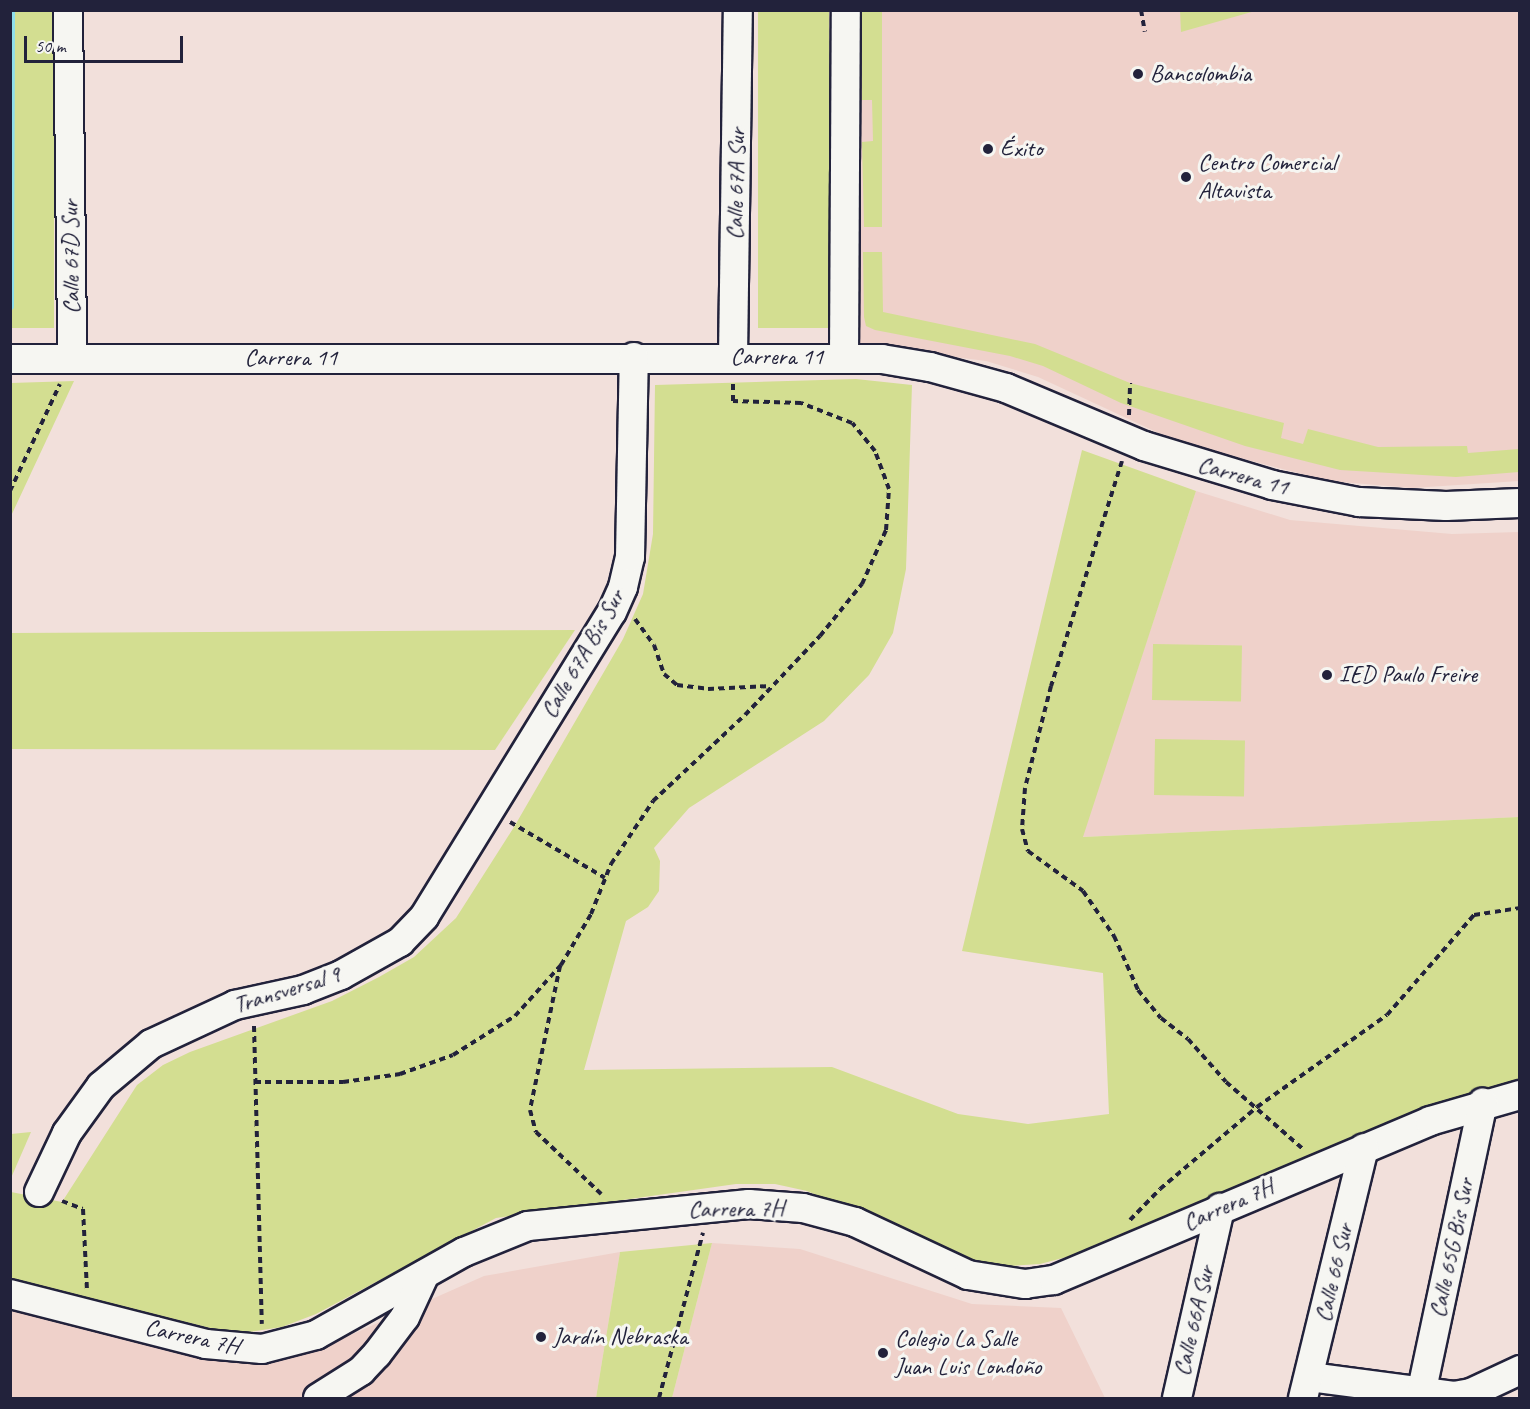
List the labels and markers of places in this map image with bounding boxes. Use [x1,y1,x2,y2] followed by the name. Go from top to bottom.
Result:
[1150,60,1251,88] place label: Bancolombia
[1131,67,1145,81] marker: Bancolombia
[1000,135,1043,163] place label: Éxito
[981,142,995,156] marker: Éxito
[1198,149,1336,205] place label: Centro Comercial Altavista
[1179,170,1193,184] marker: Centro Comercial Altavista
[1339,661,1477,689] place label: IED Paulo Freire
[1320,668,1334,682] marker: IED Paulo Freire
[553,1323,688,1351] place label: Jardín Nebraska
[895,1325,1040,1381] place label: Colegio La Salle Juan Luis Londoño
[534,1330,548,1344] marker: Jardín Nebraska
[876,1346,890,1360] marker: Colegio La Salle Juan Luis Londoño

